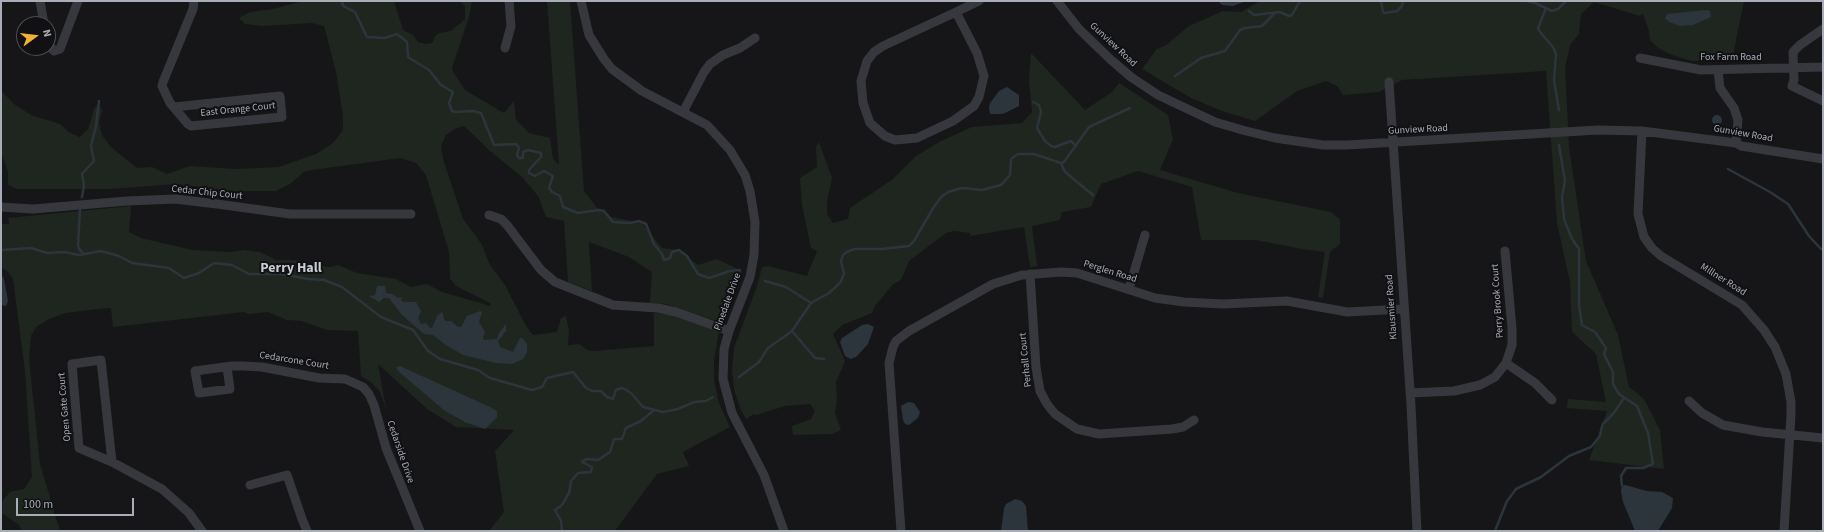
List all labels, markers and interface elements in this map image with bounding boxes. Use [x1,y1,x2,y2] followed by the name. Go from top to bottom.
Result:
[16,16,56,56] north arrow
[1087,20,1139,70] street label: Gunview Road
[39,28,55,38] text: N
[1700,52,1762,64] street label: Fox Farm Road
[200,100,276,120] street label: East Orange Court
[1388,122,1448,138] street label: Gunview Road
[1712,123,1774,145] street label: Gunview Road
[171,183,243,203] street label: Cedar Chip Court
[1082,258,1138,286] street label: Perglen Road
[260,261,322,277] district label: Perry Hall
[1698,261,1748,299] street label: Millner Road
[1489,263,1507,339] street label: Perry Brook Court
[712,272,744,332] street label: Pinedale Drive
[1384,274,1400,340] street label: Klausmier Road
[1017,332,1035,388] street label: Perhall Court
[258,350,330,372] street label: Cedarcone Court
[56,372,74,442] street label: Open Gate Court
[384,419,416,485] street label: Cedarside Drive
[18,490,136,516] scale bar
[23,496,53,513] text: 100 m

